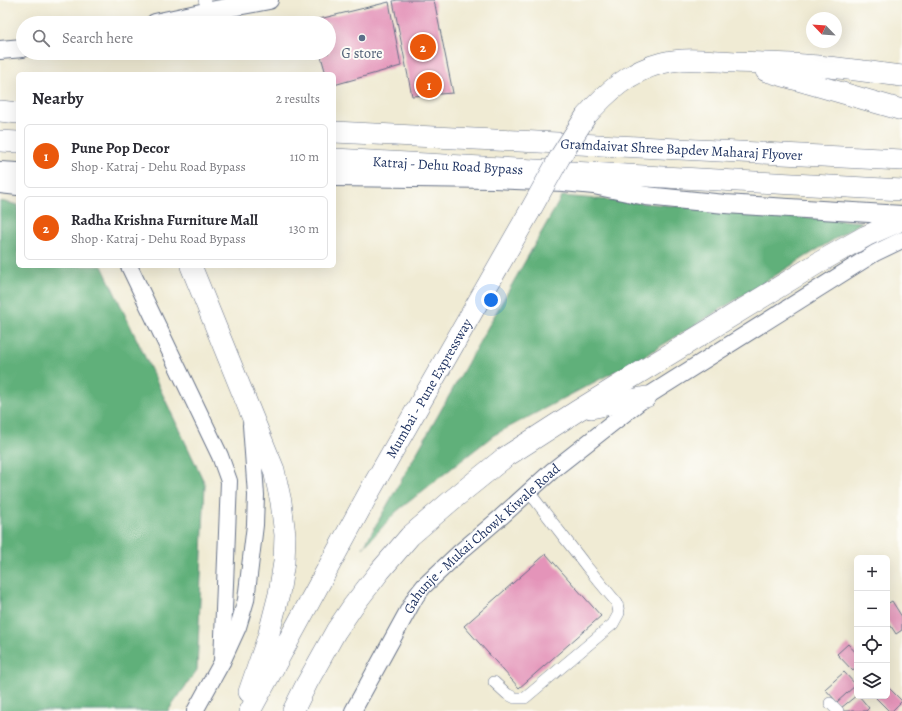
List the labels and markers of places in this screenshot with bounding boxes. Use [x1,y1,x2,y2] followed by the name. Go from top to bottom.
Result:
[410,32,436,62] pin: 2
[357,33,367,43] marker: G store
[342,44,382,63] place label: G store
[416,70,442,100] pin: 1

